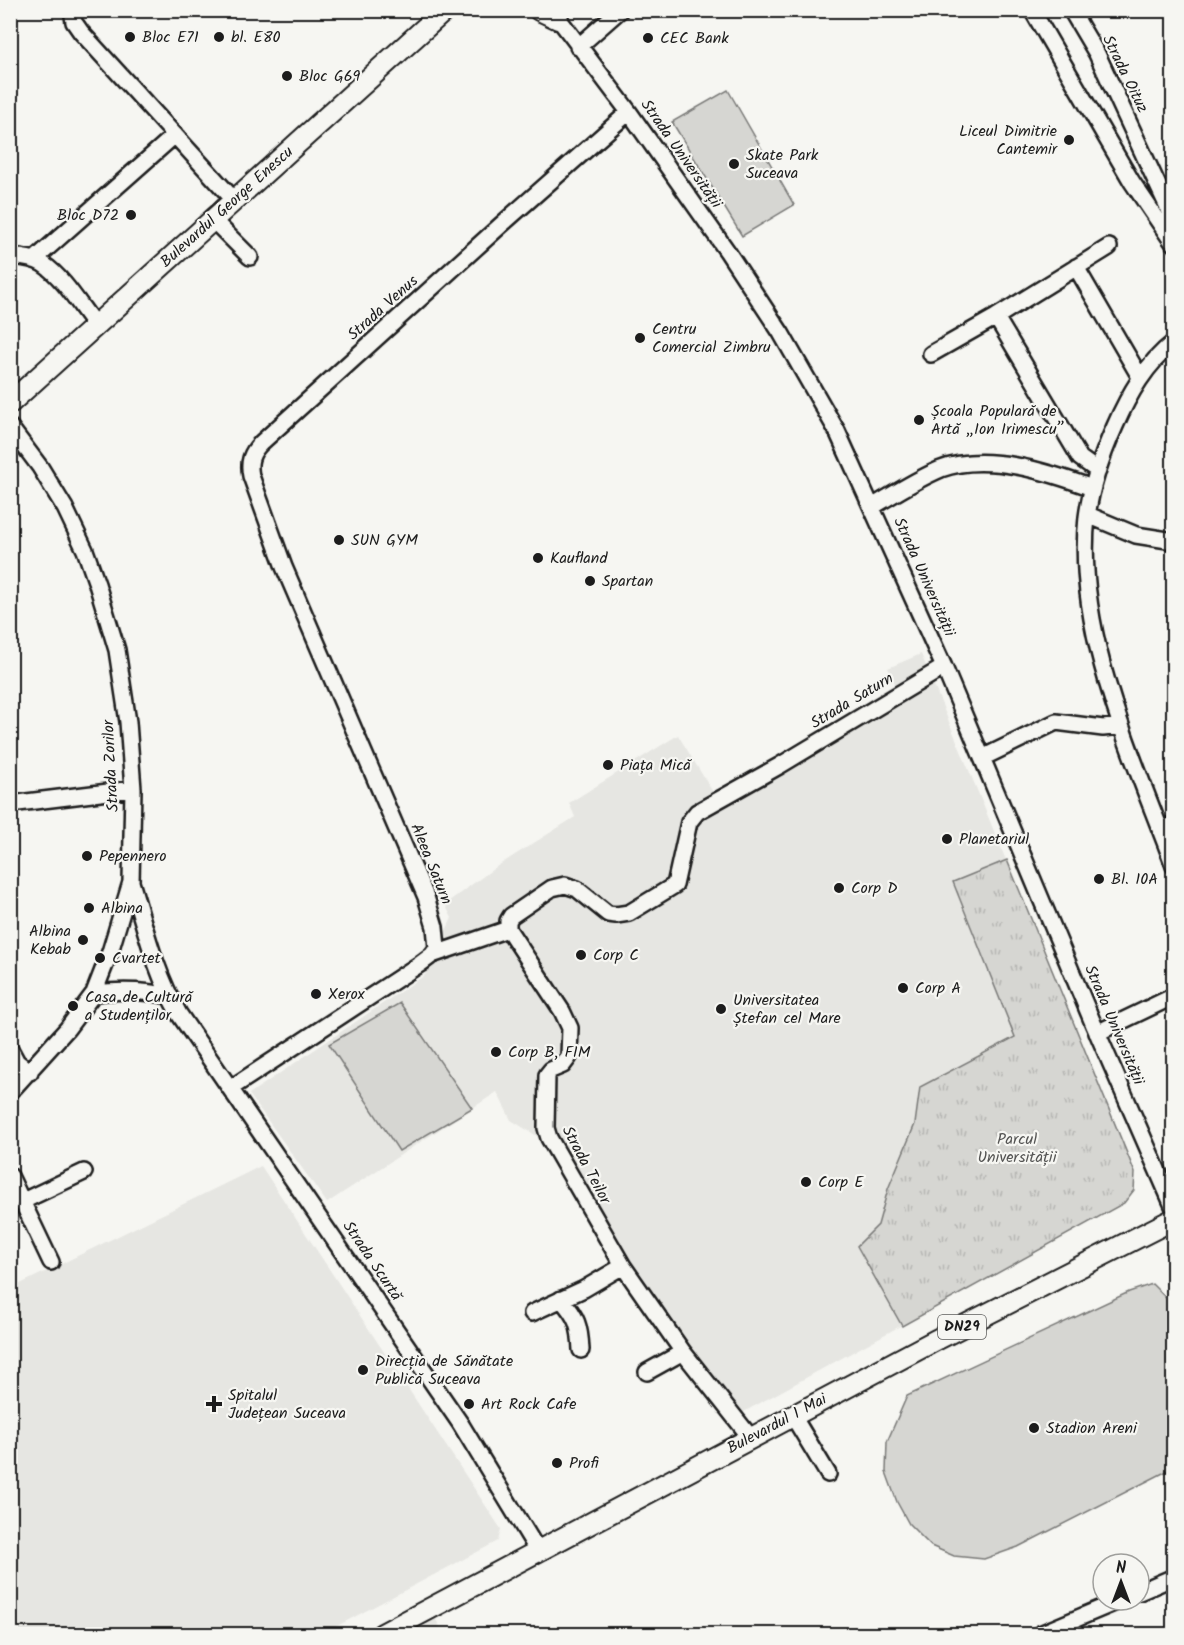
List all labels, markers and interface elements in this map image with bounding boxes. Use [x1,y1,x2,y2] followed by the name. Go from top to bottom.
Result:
[142,25,199,50] place label: Bloc E71
[231,25,281,50] place label: bl. E80
[660,26,729,51] place label: CEC Bank
[123,30,137,44] marker: Bloc E71
[212,30,226,44] marker: bl. E80
[641,31,655,45] marker: CEC Bank
[1095,31,1155,117] street label: Strada Oituz
[299,64,361,89] place label: Bloc G69
[280,69,294,83] marker: Bloc G69
[634,94,729,215] street label: Strada Universității
[959,119,1059,162] place label: Liceul Dimitrie Cantemir
[1062,133,1076,147] marker: Liceul Dimitrie Cantemir
[155,140,300,274] street label: Bulevardul George Enescu
[746,143,819,186] place label: Skate Park Suceava
[727,157,741,171] marker: Skate Park Suceava
[57,203,119,228] place label: Bloc D72
[124,208,138,222] marker: Bloc D72
[342,269,424,347] street label: Strada Venus
[652,317,771,360] place label: Centru Comercial Zimbru
[633,331,647,345] marker: Centru Comercial Zimbru
[931,399,1065,442] place label: Școala Populară de Artă „Ion Irimescu”
[912,413,926,427] marker: Școala Populară de Artă „Ion Irimescu”
[886,513,962,642] street label: Strada Universității
[351,528,418,553] place label: SUN GYM
[332,533,346,547] marker: SUN GYM
[550,546,608,571] place label: Kaufland
[531,551,545,565] marker: Kaufland
[602,569,653,594] place label: Spartan
[583,574,597,588] marker: Spartan
[806,666,898,736] street label: Strada Saturn
[96,718,126,813] street label: Strada Zorilor
[620,753,692,778] place label: Piața Mică
[601,758,615,772] marker: Piața Mică
[403,820,459,908] street label: Aleea Saturn
[959,827,1029,852] place label: Planetariul
[940,832,954,846] marker: Planetariul
[99,844,167,869] place label: Pepennero
[80,849,94,863] marker: Pepennero
[1111,867,1158,892] place label: Bl. 10A
[1092,872,1106,886] marker: Bl. 10A
[851,876,898,901] place label: Corp D
[832,881,846,895] marker: Corp D
[101,896,143,921] place label: Albina
[82,901,96,915] marker: Albina
[29,919,72,962] place label: Albina Kebab
[76,933,90,947] marker: Albina Kebab
[593,943,639,968] place label: Corp C
[112,946,162,971] place label: Cvartet
[574,948,588,962] marker: Corp C
[93,951,107,965] marker: Cvartet
[1077,961,1151,1090] street label: Strada Universității
[915,976,961,1001] place label: Corp A
[896,981,910,995] marker: Corp A
[328,982,366,1007] place label: Xerox
[85,985,194,1028] place label: Casa de Cultură a Studenților
[309,987,323,1001] marker: Xerox
[733,988,841,1031] place label: Universitatea Ștefan cel Mare
[66,999,80,1013] marker: Casa de Cultură a Studenților
[714,1002,728,1016] marker: Universitatea Ștefan cel Mare
[508,1040,591,1065] place label: Corp B, FIM
[489,1045,503,1059] marker: Corp B, FIM
[555,1121,618,1210] street label: Strada Teilor
[978,1127,1058,1170] park label: Parcul Universității
[818,1170,864,1195] place label: Corp E
[799,1175,813,1189] marker: Corp E
[336,1216,409,1307] street label: Strada Scurtă
[938,1315,986,1339] road number: DN29
[375,1349,513,1392] place label: Direcția de Sănătate Publică Suceava
[356,1363,370,1377] marker: Direcția de Sănătate Publică Suceava
[228,1383,346,1426] place label: Spitalul Județean Suceava
[723,1387,832,1461] street label: Bulevardul 1 Mai
[481,1392,577,1417] place label: Art Rock Cafe
[205,1395,223,1413] marker: Spitalul Județean Suceava
[462,1397,476,1411] marker: Art Rock Cafe
[1046,1416,1138,1441] place label: Stadion Areni
[1027,1421,1041,1435] marker: Stadion Areni
[569,1451,599,1476] place label: Profi
[550,1456,564,1470] marker: Profi
[1091,1552,1151,1612] north arrow
[1116,1556,1126,1581] text: N

